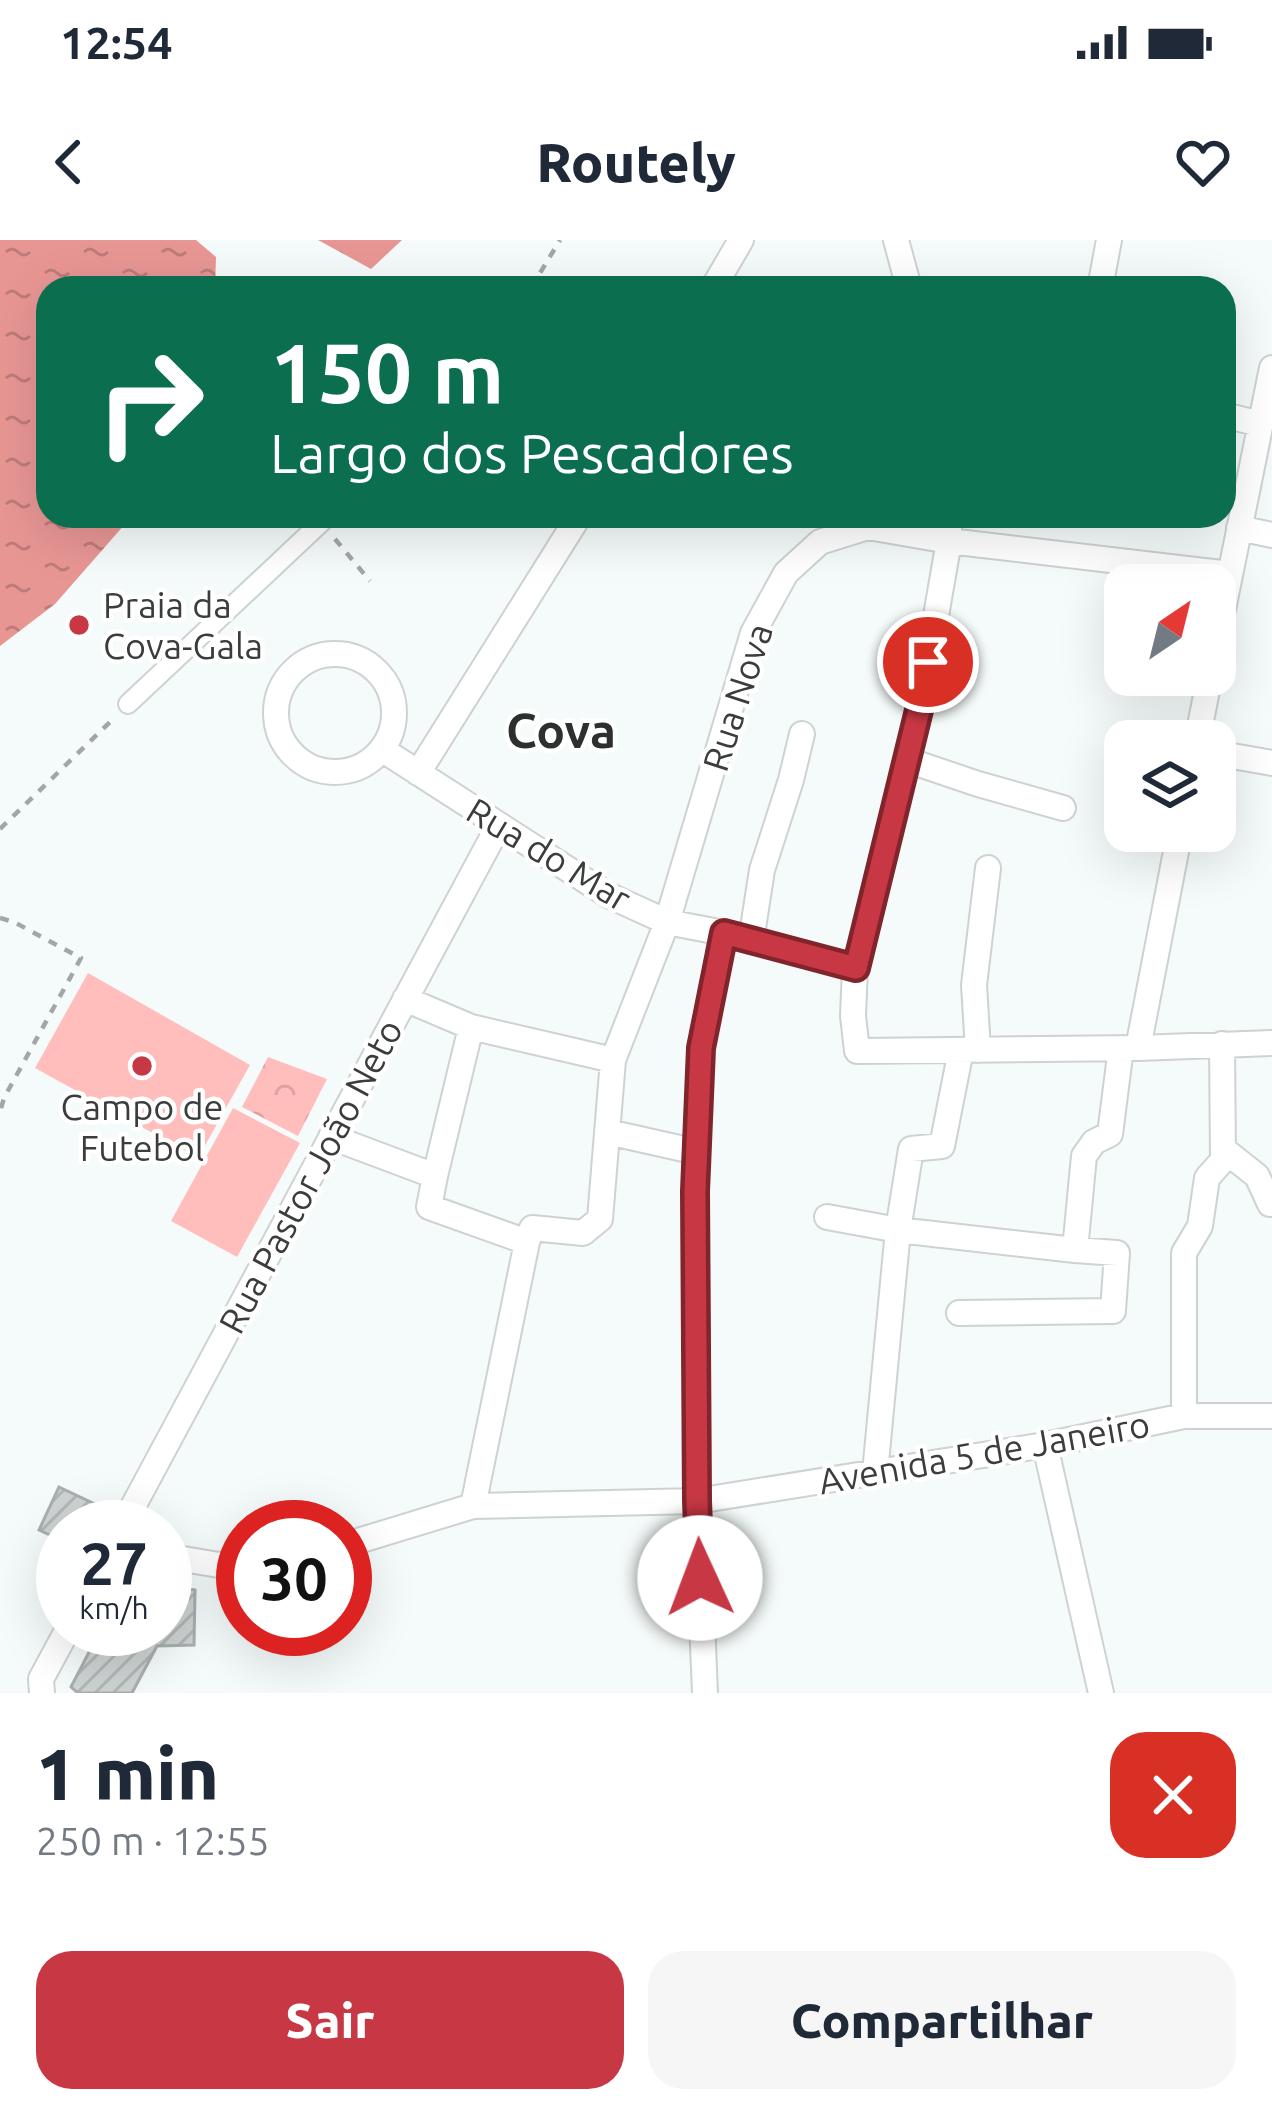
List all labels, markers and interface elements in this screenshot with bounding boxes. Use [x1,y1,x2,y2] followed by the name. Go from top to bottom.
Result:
[60,17,173,68] text: 12:54
[36,129,102,195] icon: back
[1170,129,1236,195] icon: heart
[536,132,736,192] text: Routely
[72,324,228,480] icon: right
[270,325,504,419] text: 150 m
[270,423,794,483] text: Largo dos Pescadores
[1104,564,1236,696] north arrow
[1104,564,1236,852] map controls
[103,584,263,666] place label: Praia da Cova-Gala
[877,611,979,713] pin
[66,612,92,638] marker: Praia da Cova-Gala
[694,618,780,776] street label: Rua Nova
[895,629,961,695] icon: arrive
[506,703,616,757] district label: Cova
[1104,720,1236,852] button: layers
[460,789,639,919] street label: Rua do Mar
[210,1012,410,1340] street label: Rua Pastor João Neto
[129,1053,155,1079] marker: Campo de Futebol
[61,1086,223,1168] place label: Campo de Futebol
[815,1403,1153,1501] street label: Avenida 5 de Janeiro
[216,1500,372,1656] speed limit sign: 30
[637,1515,763,1641] position arrow
[80,1529,148,1596] text: 27
[79,1591,149,1625] text: km/h
[1110,1732,1236,1858] button: close
[36,1733,219,1814] text: 1 min
[36,1819,270,1862] text: 250 m · 12:55
[36,1951,624,2089] button: Sair
[648,1951,1236,2089] button: Compartilhar

